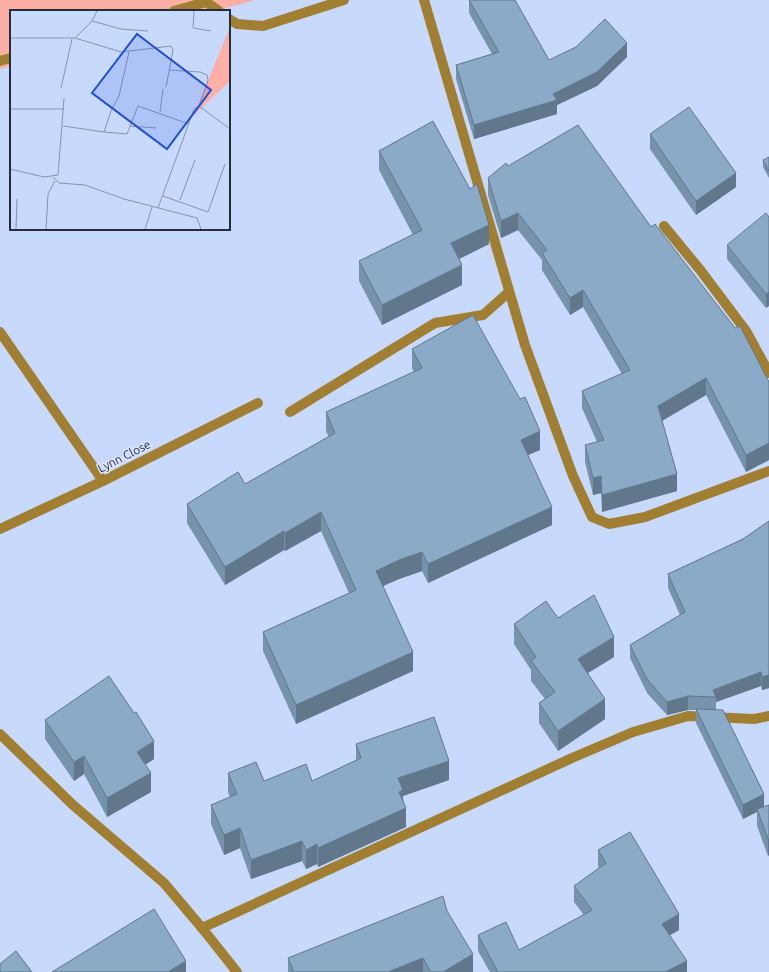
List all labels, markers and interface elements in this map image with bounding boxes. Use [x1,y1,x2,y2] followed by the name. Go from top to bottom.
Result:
[10,10,230,230] inset map
[95,437,153,475] street label: Lynn Close

